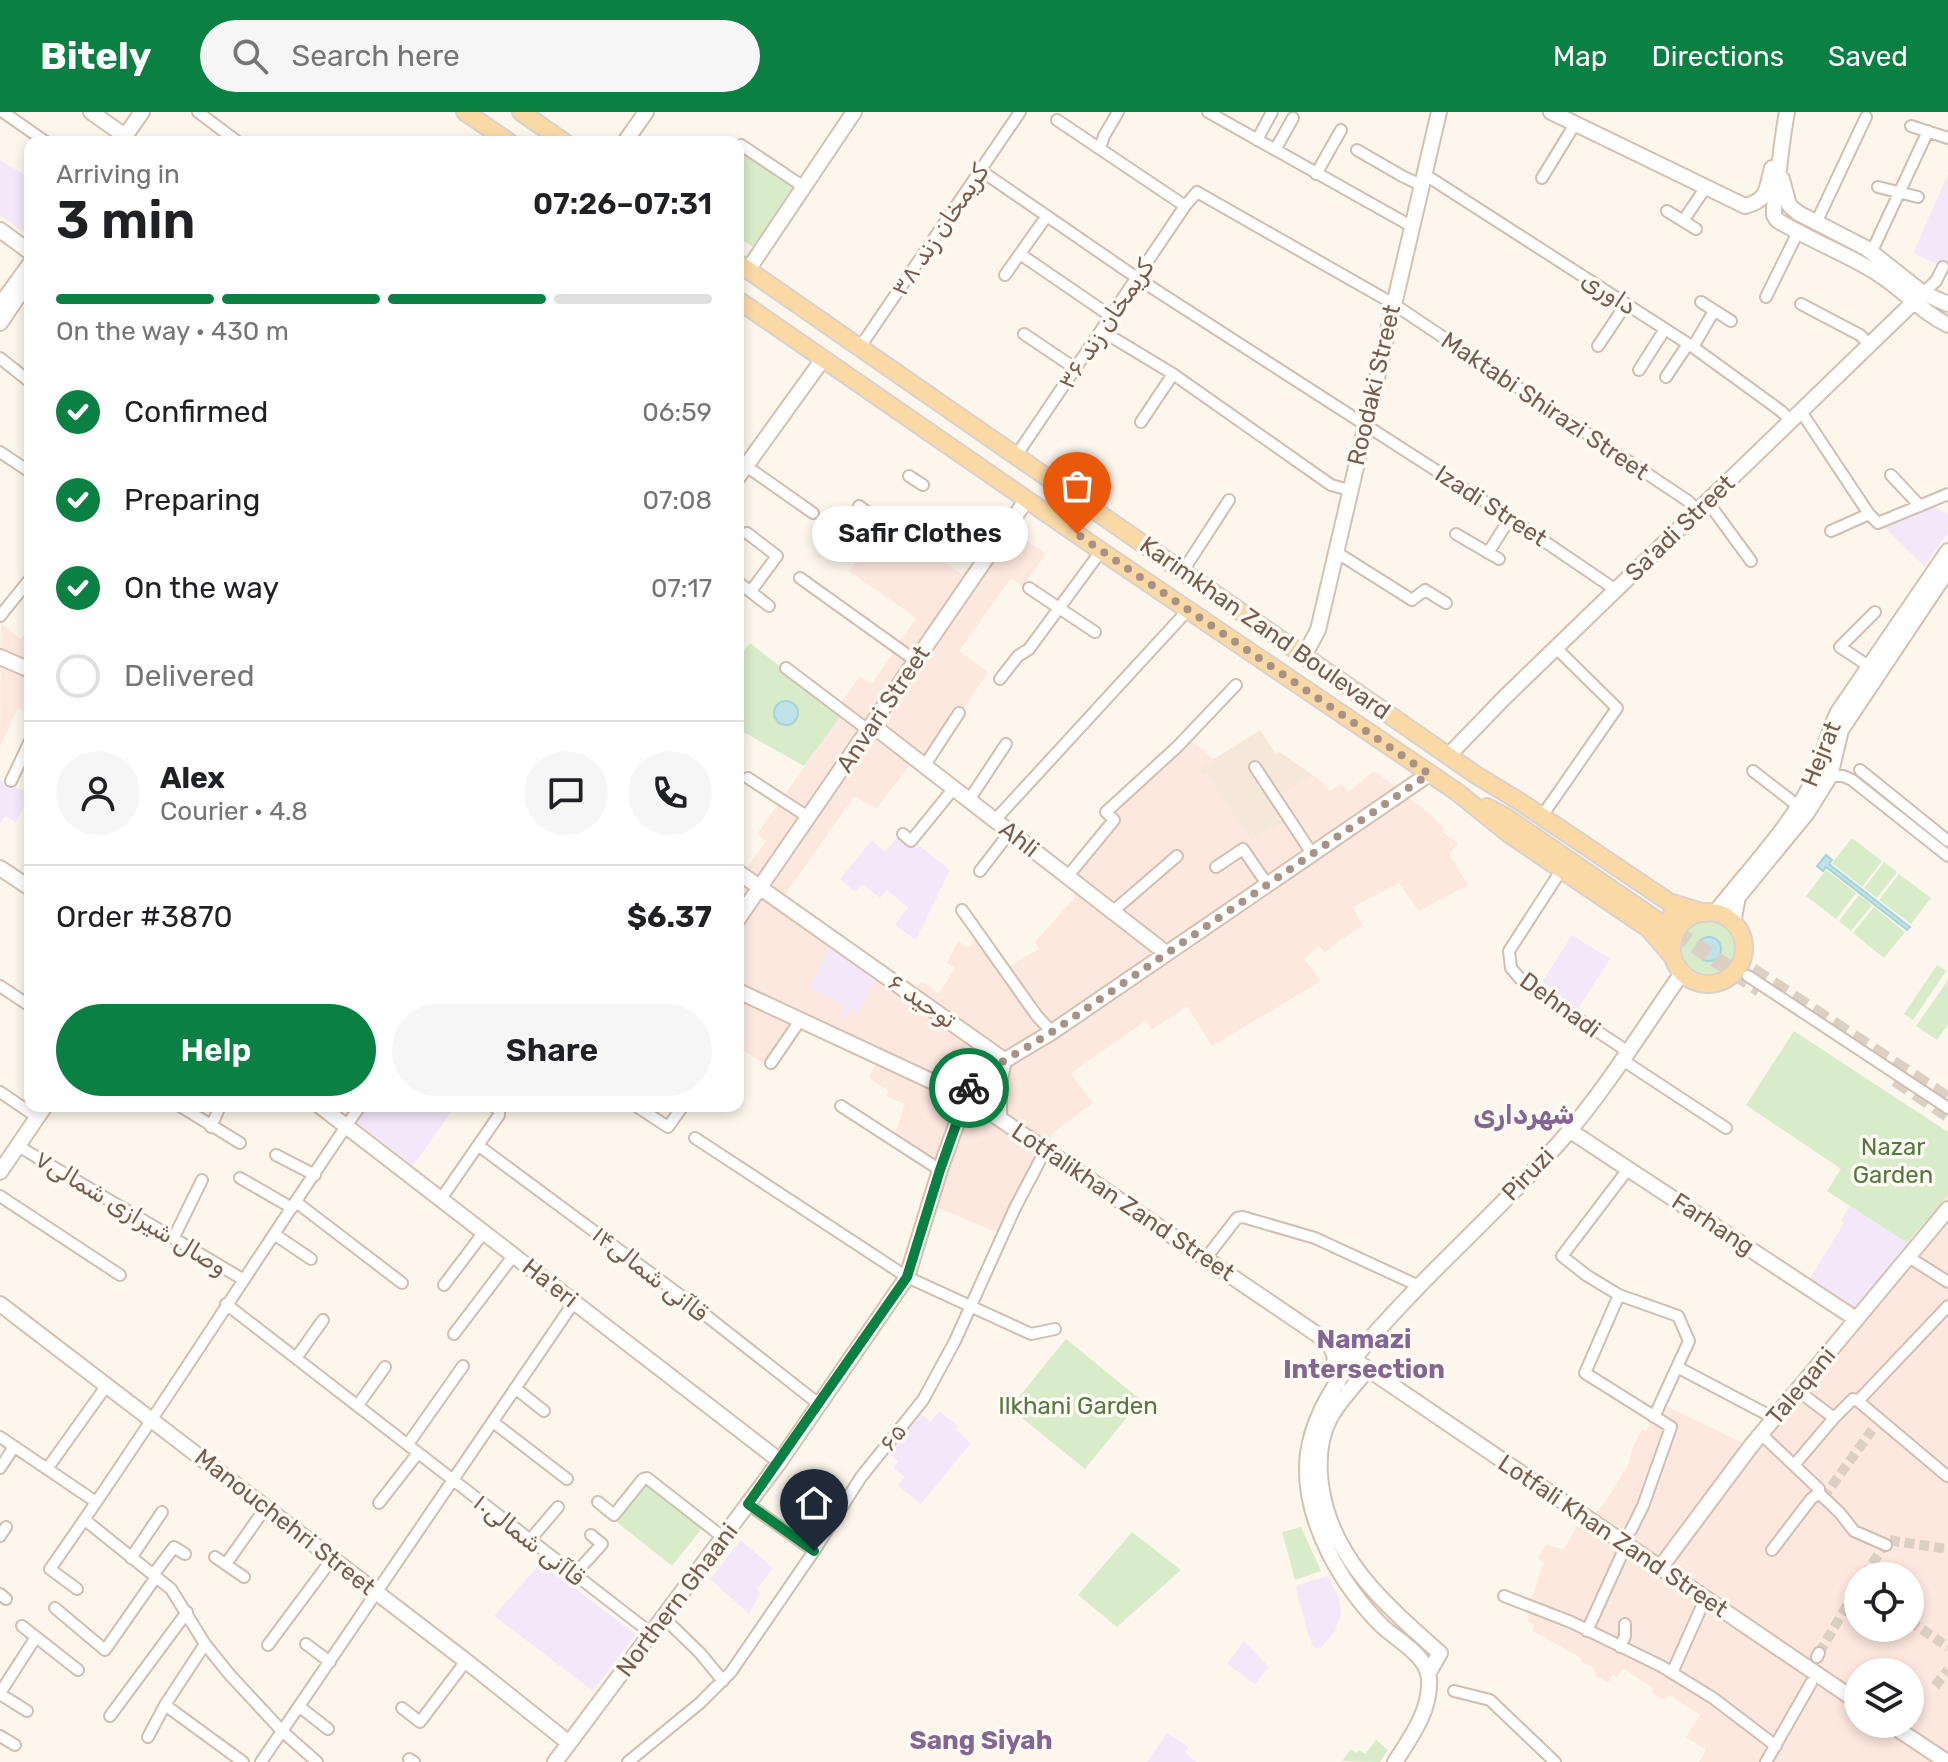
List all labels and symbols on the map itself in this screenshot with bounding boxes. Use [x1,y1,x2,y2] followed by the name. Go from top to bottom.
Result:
[886,158,995,301] street label: کریمخان زند ۳۸
[1052,253,1160,394] street label: کریمخان زند ۳۶
[1577,265,1641,321] street label: داوری
[1342,302,1406,468] street label: Roodaki Street
[1436,326,1654,486] street label: Maktabi Shirazi Street
[1043,452,1111,534] pin
[1430,460,1552,552] street label: Izadi Street
[1620,469,1740,587] street label: Sa'adi Street
[813,506,1029,562] callout: Safir Clothes
[1134,531,1396,725] street label: Karimkhan Zand Boulevard
[830,640,936,778] street label: Anvari Street
[1795,717,1847,791] street label: Hejrat
[994,815,1044,863] street label: Ahli
[1514,966,1606,1044] street label: Dehnadi
[883,968,961,1034] street label: ۶ توحید
[929,1048,1009,1128] courier
[1474,1100,1574,1131] district label: شهرداری
[1006,1117,1240,1287] street label: Lotfalikhan Zand Street
[1853,1133,1933,1189] park label: Nazar Garden
[1496,1142,1560,1206] street label: Piruzi
[30,1145,232,1281] street label: وصال شیرازی شمالی۷
[1667,1187,1759,1261] street label: Farhang
[587,1220,713,1328] street label: قاآنی شمالی۱۴
[517,1253,583,1313] street label: Ha'eri
[1283,1324,1445,1385] district label: Namazi Intersection
[1761,1342,1841,1430] street label: Taleqani
[998,1392,1158,1420] park label: Ilkhani Garden
[873,1417,913,1457] street label: ۶۵
[189,1443,381,1601] street label: Manouchehri Street
[1493,1449,1733,1623] street label: Lotfali Khan Zand Street
[780,1469,848,1551] pin
[468,1488,590,1592] street label: قاآنی شمالی۱۰
[610,1518,744,1682] street label: Northern Ghaani
[909,1725,1053,1756] district label: Sang Siyah

